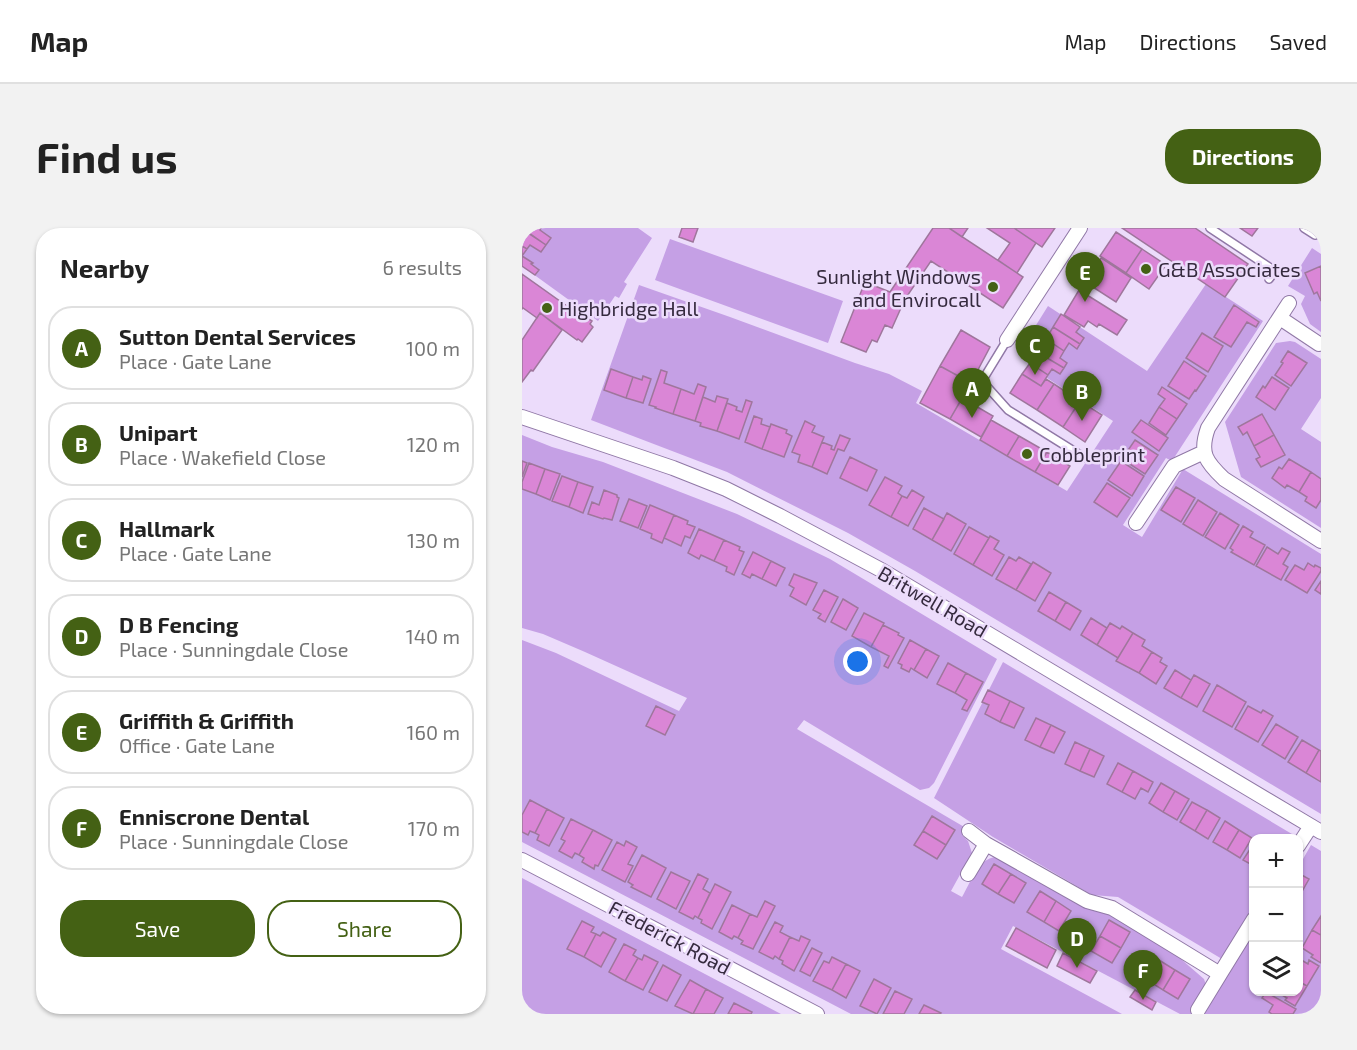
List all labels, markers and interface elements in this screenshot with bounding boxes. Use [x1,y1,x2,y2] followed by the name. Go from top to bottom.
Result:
[30,24,88,58] text: Map
[1064,29,1107,54] text: Map
[1140,29,1236,54] text: Directions
[1269,29,1327,54] text: Saved
[1165,129,1321,184] button: Directions
[36,131,178,181] text: Find us
[60,252,149,283] text: Nearby
[1066,253,1104,302] pin: E
[382,255,462,279] text: 6 results
[1158,257,1301,281] place label: G&B Associates
[1139,262,1153,276] marker: G&B Associates
[816,264,981,311] place label: Sunlight Windows and Envirocall
[986,280,1000,294] marker: Sunlight Windows and Envirocall
[559,296,698,320] place label: Highbridge Hall
[540,301,554,315] marker: Highbridge Hall
[119,323,356,349] text: Sutton Dental Services
[1016,326,1054,375] pin: C
[75,336,88,360] text: A
[406,336,460,360] text: 100 m
[119,349,272,373] text: Place · Gate Lane
[952,368,992,418] pin: A
[1062,372,1102,421] pin: B
[119,419,198,445] text: Unipart
[75,432,88,456] text: B
[407,432,460,456] text: 120 m
[1039,442,1145,466] place label: Cobbleprint
[119,445,326,469] text: Place · Wakefield Close
[1020,447,1034,461] marker: Cobbleprint
[119,515,215,541] text: Hallmark
[76,528,87,552] text: C
[407,528,460,552] text: 130 m
[119,541,272,565] text: Place · Gate Lane
[874,560,992,642] street label: Britwell Road
[119,611,238,637] text: D B Fencing
[75,624,88,648] text: D
[406,624,460,648] text: 140 m
[119,637,348,661] text: Place · Sunningdale Close
[843,647,872,676] your location
[119,707,294,733] text: Griffith & Griffith
[76,720,87,744] text: E
[407,720,460,744] text: 160 m
[119,733,275,757] text: Office · Gate Lane
[119,803,309,829] text: Enniscrone Dental
[76,816,87,840] text: F
[408,816,460,840] text: 170 m
[119,829,348,853] text: Place · Sunningdale Close
[1249,834,1303,996] map controls
[1249,834,1303,888] button: +
[1249,888,1303,942] button: −
[605,895,735,979] street label: Frederick Road
[60,900,255,957] button: Save
[267,900,462,957] button: Share
[1058,918,1096,968] pin: D
[1249,942,1303,996] button: layers
[1124,950,1162,1000] pin: F

